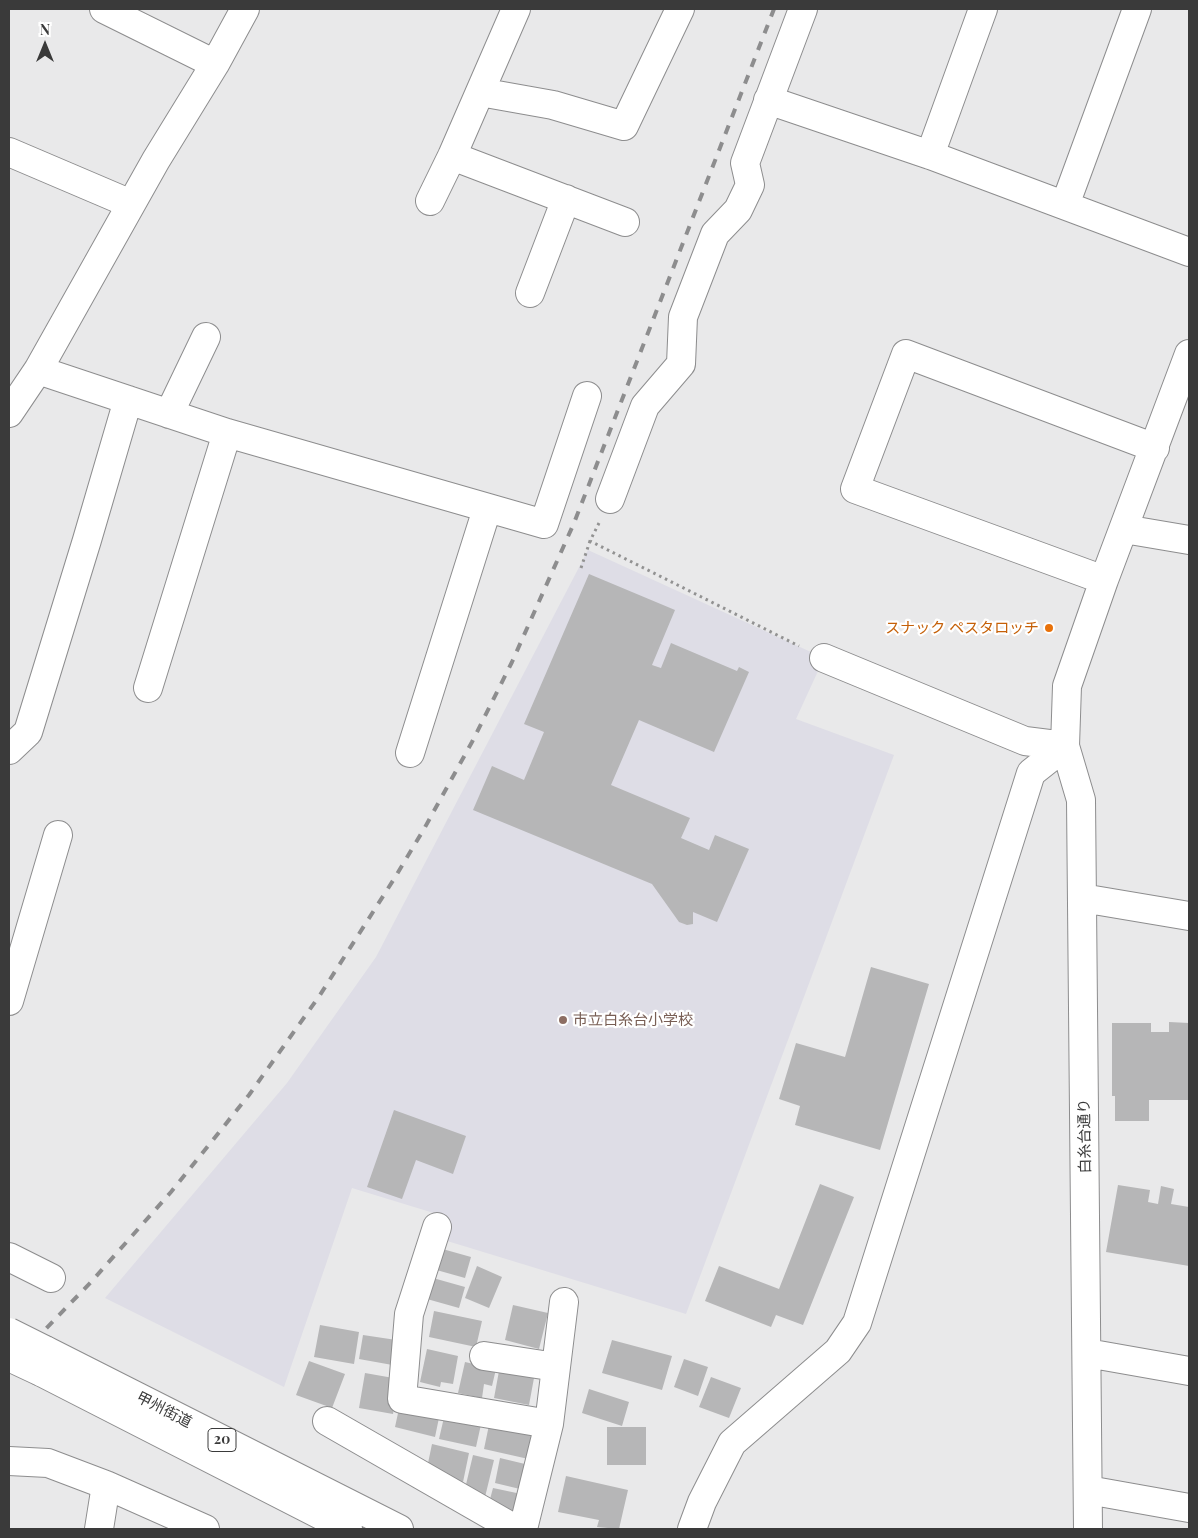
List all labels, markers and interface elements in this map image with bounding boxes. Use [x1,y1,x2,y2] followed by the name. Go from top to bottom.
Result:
[20,20,70,70] north arrow
[40,20,50,39] text: N
[885,619,1039,637] place label: スナック ペスタロッチ
[1043,622,1055,634] marker: スナック ペスタロッチ
[573,1011,693,1029] place label: 市立白糸台小学校
[557,1014,569,1026] marker: 市立白糸台小学校
[1075,1098,1095,1174] street label: 白糸台通り
[133,1388,195,1432] street label: 甲州街道
[208,1428,236,1452] road number: 20

